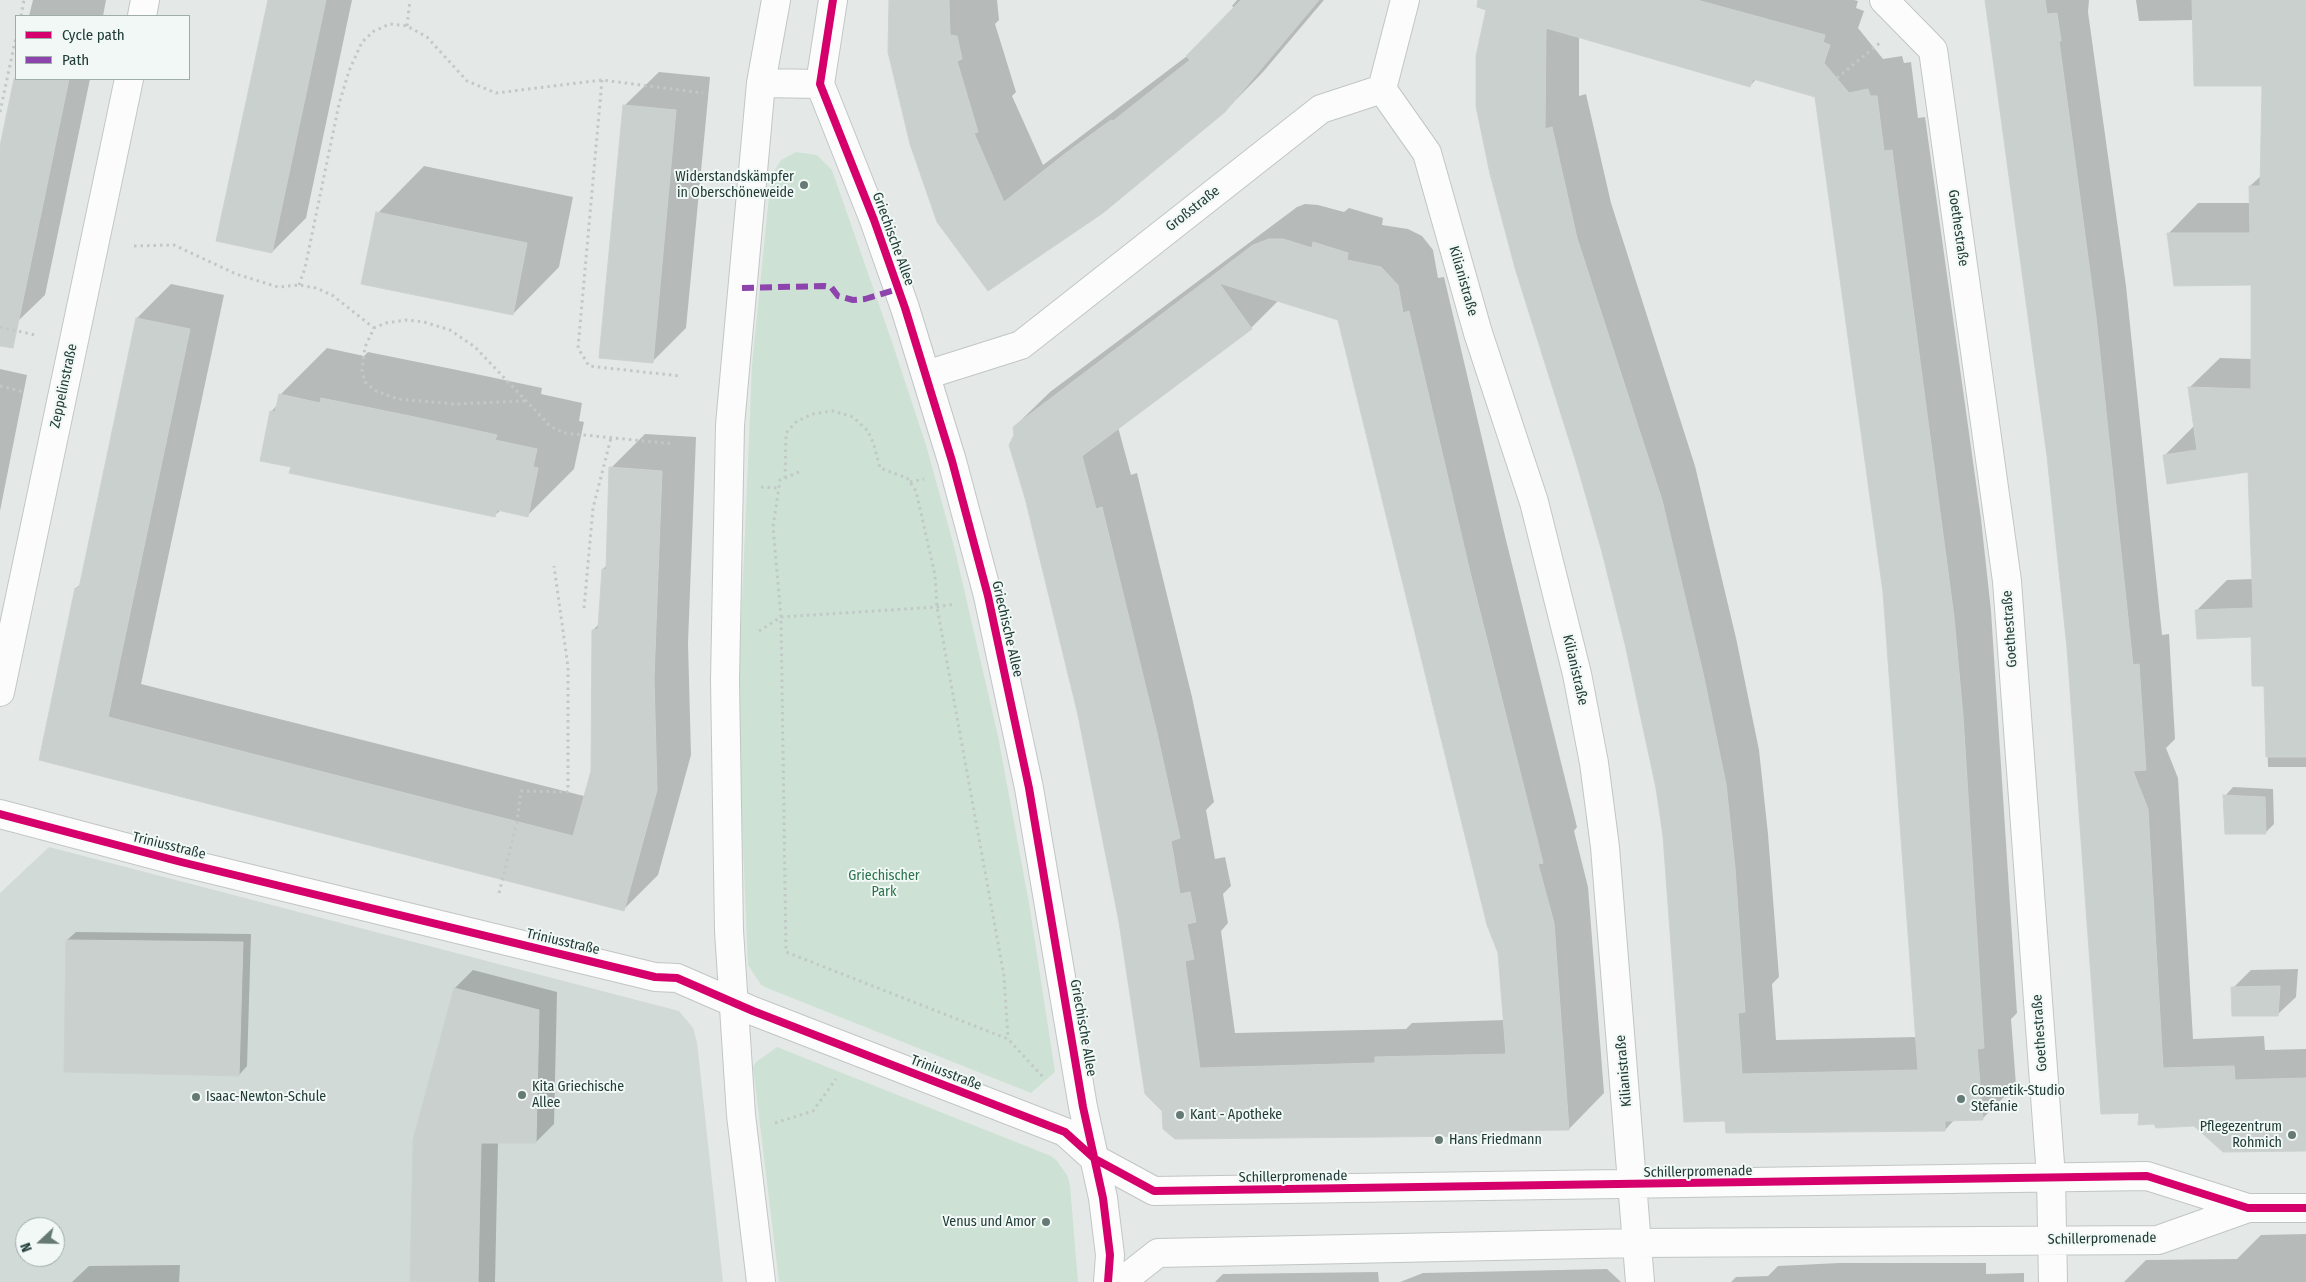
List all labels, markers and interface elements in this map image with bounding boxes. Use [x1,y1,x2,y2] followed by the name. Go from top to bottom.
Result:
[15,15,190,80] legend
[62,26,125,44] text: Cycle path
[62,51,89,69] text: Path
[675,169,794,202] place label: Widerstandskämpfer in Oberschöneweide
[798,179,810,191] marker: Widerstandskämpfer in Oberschöneweide
[1163,183,1223,235] street label: Großstraße
[1944,188,1972,268] street label: Goethestraße
[868,190,918,288] street label: Griechische Allee
[1445,244,1481,318] street label: Kilianistraße
[47,342,81,430] street label: Zeppelinstraße
[988,579,1026,679] street label: Griechische Allee
[1999,590,2021,668] street label: Goethestraße
[1559,633,1591,707] street label: Kilianistraße
[131,829,207,863] street label: Triniusstraße
[848,868,920,900] park label: Griechischer Park
[525,925,601,959] street label: Triniusstraße
[1066,978,1100,1078] street label: Griechische Allee
[2029,994,2051,1072] street label: Goethestraße
[1612,1034,1636,1108] street label: Kilianistraße
[908,1052,984,1094] street label: Triniusstraße
[532,1079,624,1112] place label: Kita Griechische Allee
[1971,1083,2065,1116] place label: Cosmetik-Studio Stefanie
[206,1089,326,1105] place label: Isaac-Newton-Schule
[516,1089,528,1101] marker: Kita Griechische Allee
[190,1091,202,1103] marker: Isaac-Newton-Schule
[1955,1093,1967,1105] marker: Cosmetik-Studio Stefanie
[1190,1107,1282,1123] place label: Kant - Apotheke
[1174,1109,1186,1121] marker: Kant - Apotheke
[2200,1119,2282,1152] place label: Pflegezentrum Rohmich
[2286,1129,2298,1141] marker: Pflegezentrum Rohmich
[1449,1132,1542,1148] place label: Hans Friedmann
[1433,1134,1445,1146] marker: Hans Friedmann
[1644,1163,1752,1181] street label: Schillerpromenade
[1239,1168,1347,1186] street label: Schillerpromenade
[942,1214,1036,1230] place label: Venus und Amor
[1040,1216,1052,1228] marker: Venus und Amor
[15,1217,65,1267] north arrow
[2048,1230,2156,1248] street label: Schillerpromenade
[17,1240,36,1254] text: N

